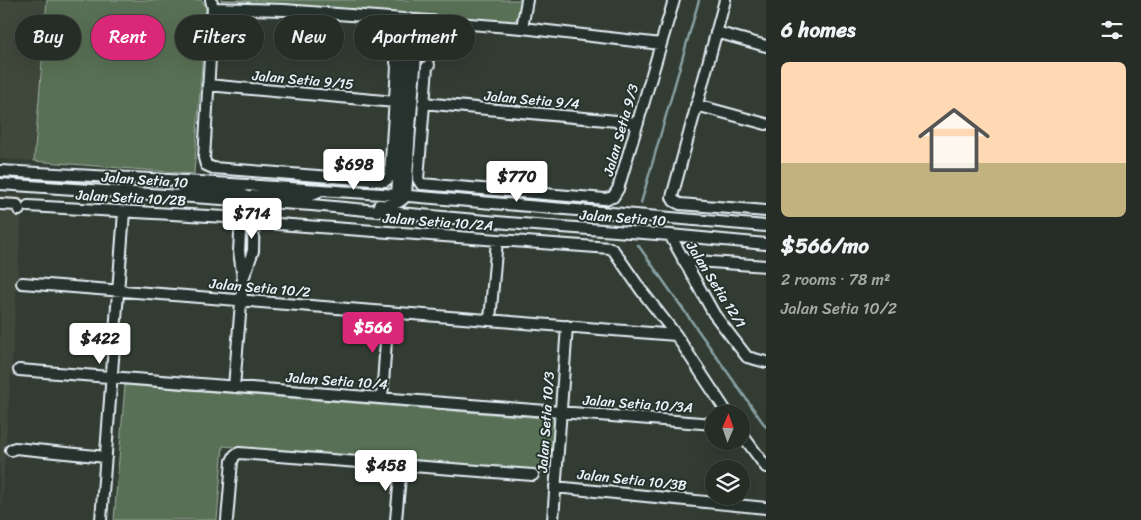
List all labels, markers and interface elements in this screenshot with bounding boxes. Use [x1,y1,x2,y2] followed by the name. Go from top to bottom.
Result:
[781,11,856,49] text: 6 homes
[15,15,81,60] chip: Buy
[91,15,165,60] chip: Rent
[175,15,264,60] chip: Filters
[274,15,344,60] chip: New
[354,15,475,60] chip: Apartment
[1098,16,1126,44] icon: filters
[250,63,355,97] street label: Jalan Setia 9/15
[596,81,646,180] street label: Jalan Setia 9/3
[482,83,581,117] street label: Jalan Setia 9/4
[909,95,999,185] icon: home
[324,148,384,191] pin: $698
[334,150,374,179] text: $698
[487,160,547,203] pin: $770
[497,162,537,191] text: $770
[100,164,189,195] street label: Jalan Setia 10
[74,183,187,213] street label: Jalan Setia 10/2B
[222,198,282,240] pin: $714
[234,199,270,228] text: $714
[578,202,667,233] street label: Jalan Setia 10
[381,206,494,238] street label: Jalan Setia 10/2A
[781,227,869,265] text: $566/mo
[679,236,753,333] street label: Jalan Setia 12/1
[781,265,890,294] text: 2 rooms · 78 m²
[207,271,312,305] street label: Jalan Setia 10/2
[781,294,897,323] text: Jalan Setia 10/2
[343,312,403,354] pin: $566
[354,313,392,342] text: $566
[70,322,130,365] pin: $422
[80,324,120,353] text: $422
[284,365,389,397] street label: Jalan Setia 10/4
[530,370,562,474] street label: Jalan Setia 10/3
[581,388,694,420] street label: Jalan Setia 10/3A
[705,405,750,450] north arrow
[705,405,750,505] map controls
[356,450,416,492] pin: $458
[366,451,406,480] text: $458
[705,460,750,505] button: layers
[575,462,688,498] street label: Jalan Setia 10/3B

